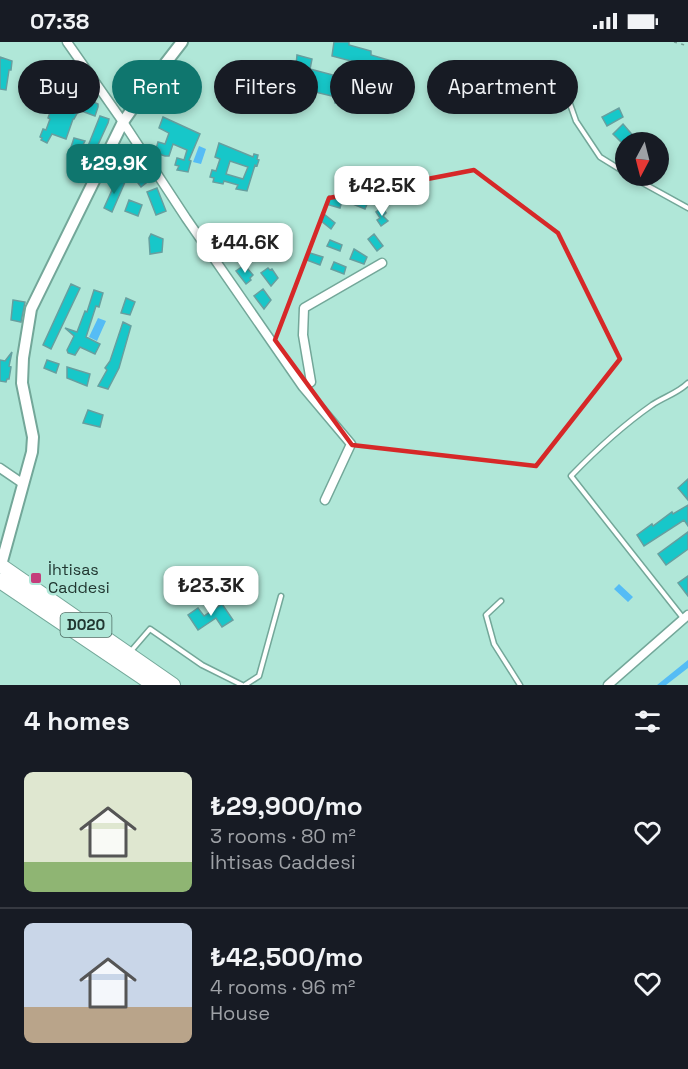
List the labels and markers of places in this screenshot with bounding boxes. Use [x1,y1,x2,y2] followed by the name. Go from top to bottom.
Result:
[65,144,163,195] pin: ₺29.9K
[333,166,431,217] pin: ₺42.5K
[196,223,294,274] pin: ₺44.6K
[48,559,110,598] place label: İhtisas Caddesi
[162,566,260,617] pin: ₺23.3K
[29,571,43,585] marker: İhtisas Caddesi

